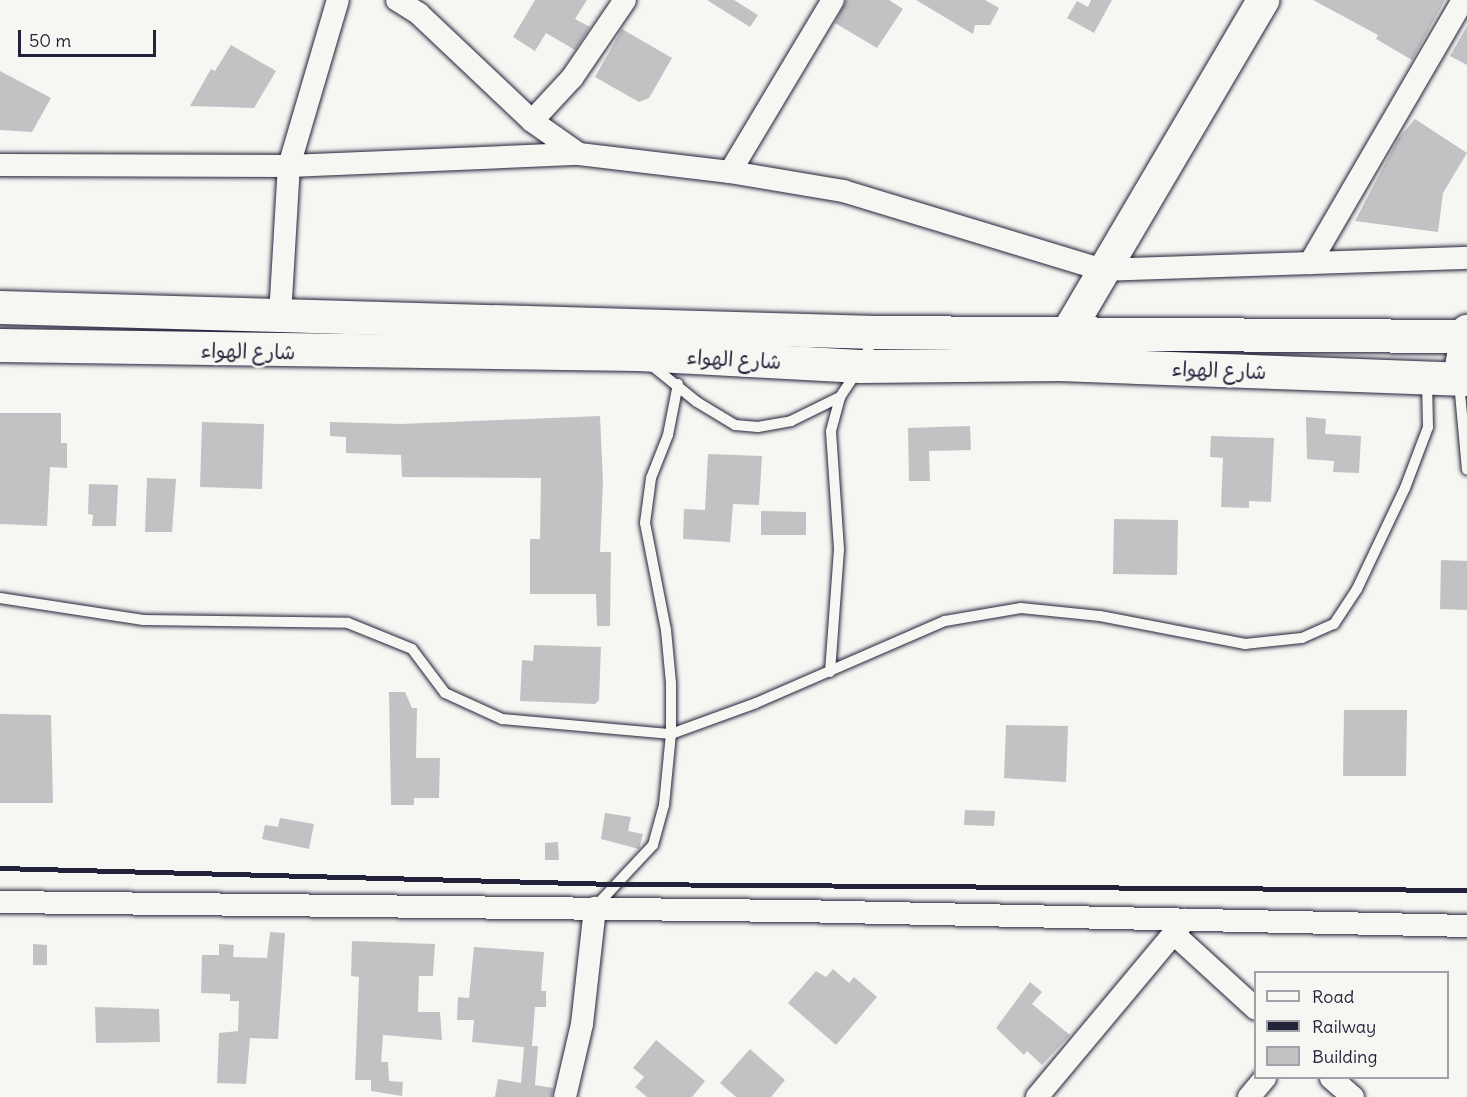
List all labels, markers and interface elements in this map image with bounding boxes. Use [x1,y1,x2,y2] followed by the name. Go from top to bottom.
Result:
[21,18,159,56] scale bar
[29,29,71,52] text: 50 m
[201,338,295,364] street label: شارع الهواء
[686,345,782,373] street label: شارع الهواء
[1171,356,1267,384] street label: شارع الهواء
[1254,971,1449,1079] legend
[1312,985,1354,1008] text: Road
[1312,1015,1376,1038] text: Railway
[1312,1045,1377,1068] text: Building

